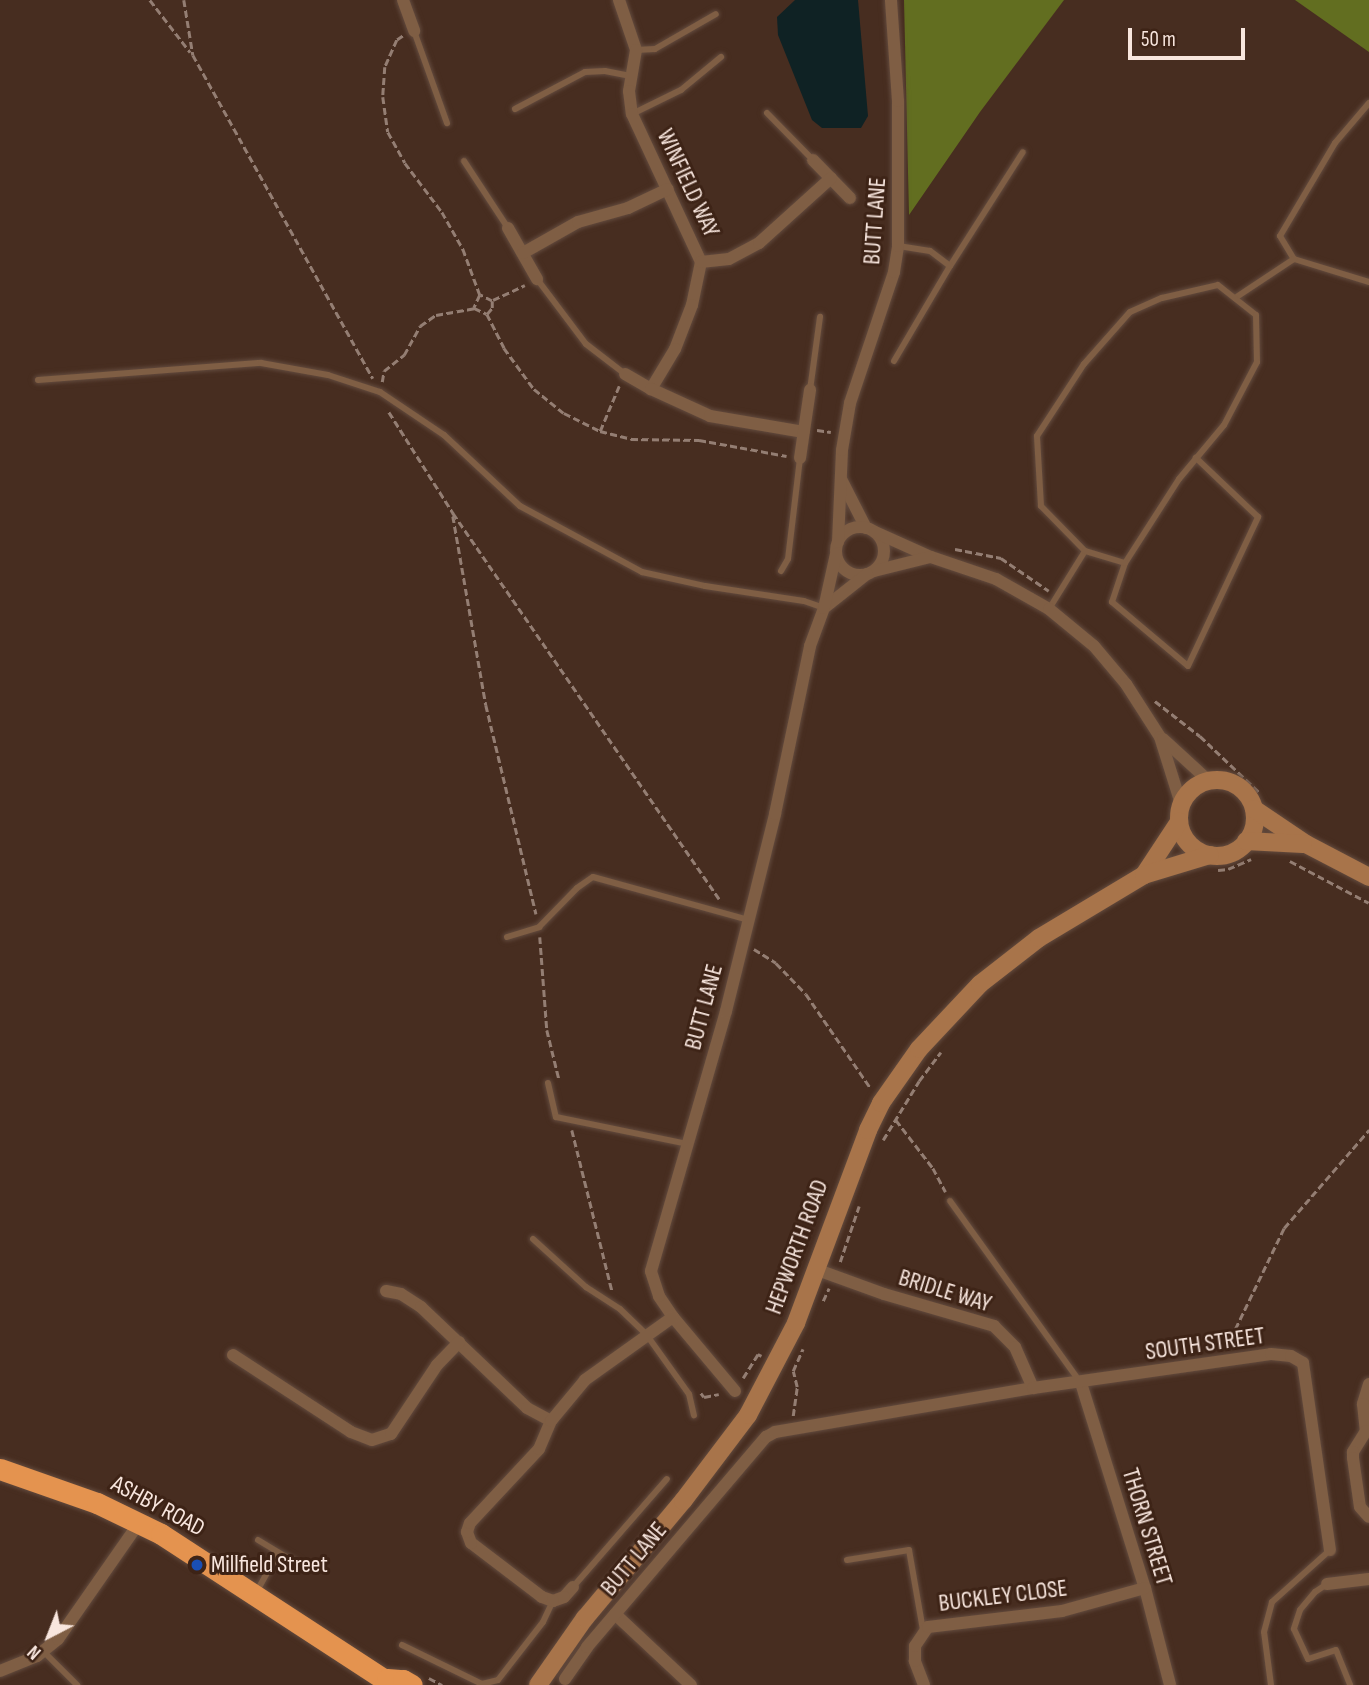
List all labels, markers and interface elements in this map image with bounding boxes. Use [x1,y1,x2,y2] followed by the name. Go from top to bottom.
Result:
[1131,14,1248,58] scale bar
[1141,27,1176,52] text: 50 m
[650,124,726,242] street label: WINFIELD WAY
[858,176,892,266] street label: BUTT LANE
[679,961,729,1053] street label: BUTT LANE
[759,1176,835,1318] street label: HEPWORTH ROAD
[895,1263,995,1319] street label: BRIDLE WAY
[1144,1321,1266,1367] street label: SOUTH STREET
[1115,1465,1179,1589] street label: THORN STREET
[106,1469,210,1543] street label: ASHBY ROAD
[595,1516,673,1602] street label: BUTT LANE
[211,1551,328,1579] place label: Millfield Street
[189,1557,205,1573] marker: Millfield Street
[937,1574,1069,1618] street label: BUCKLEY CLOSE
[14,1601,84,1671] north arrow
[23,1640,46,1664] text: N

